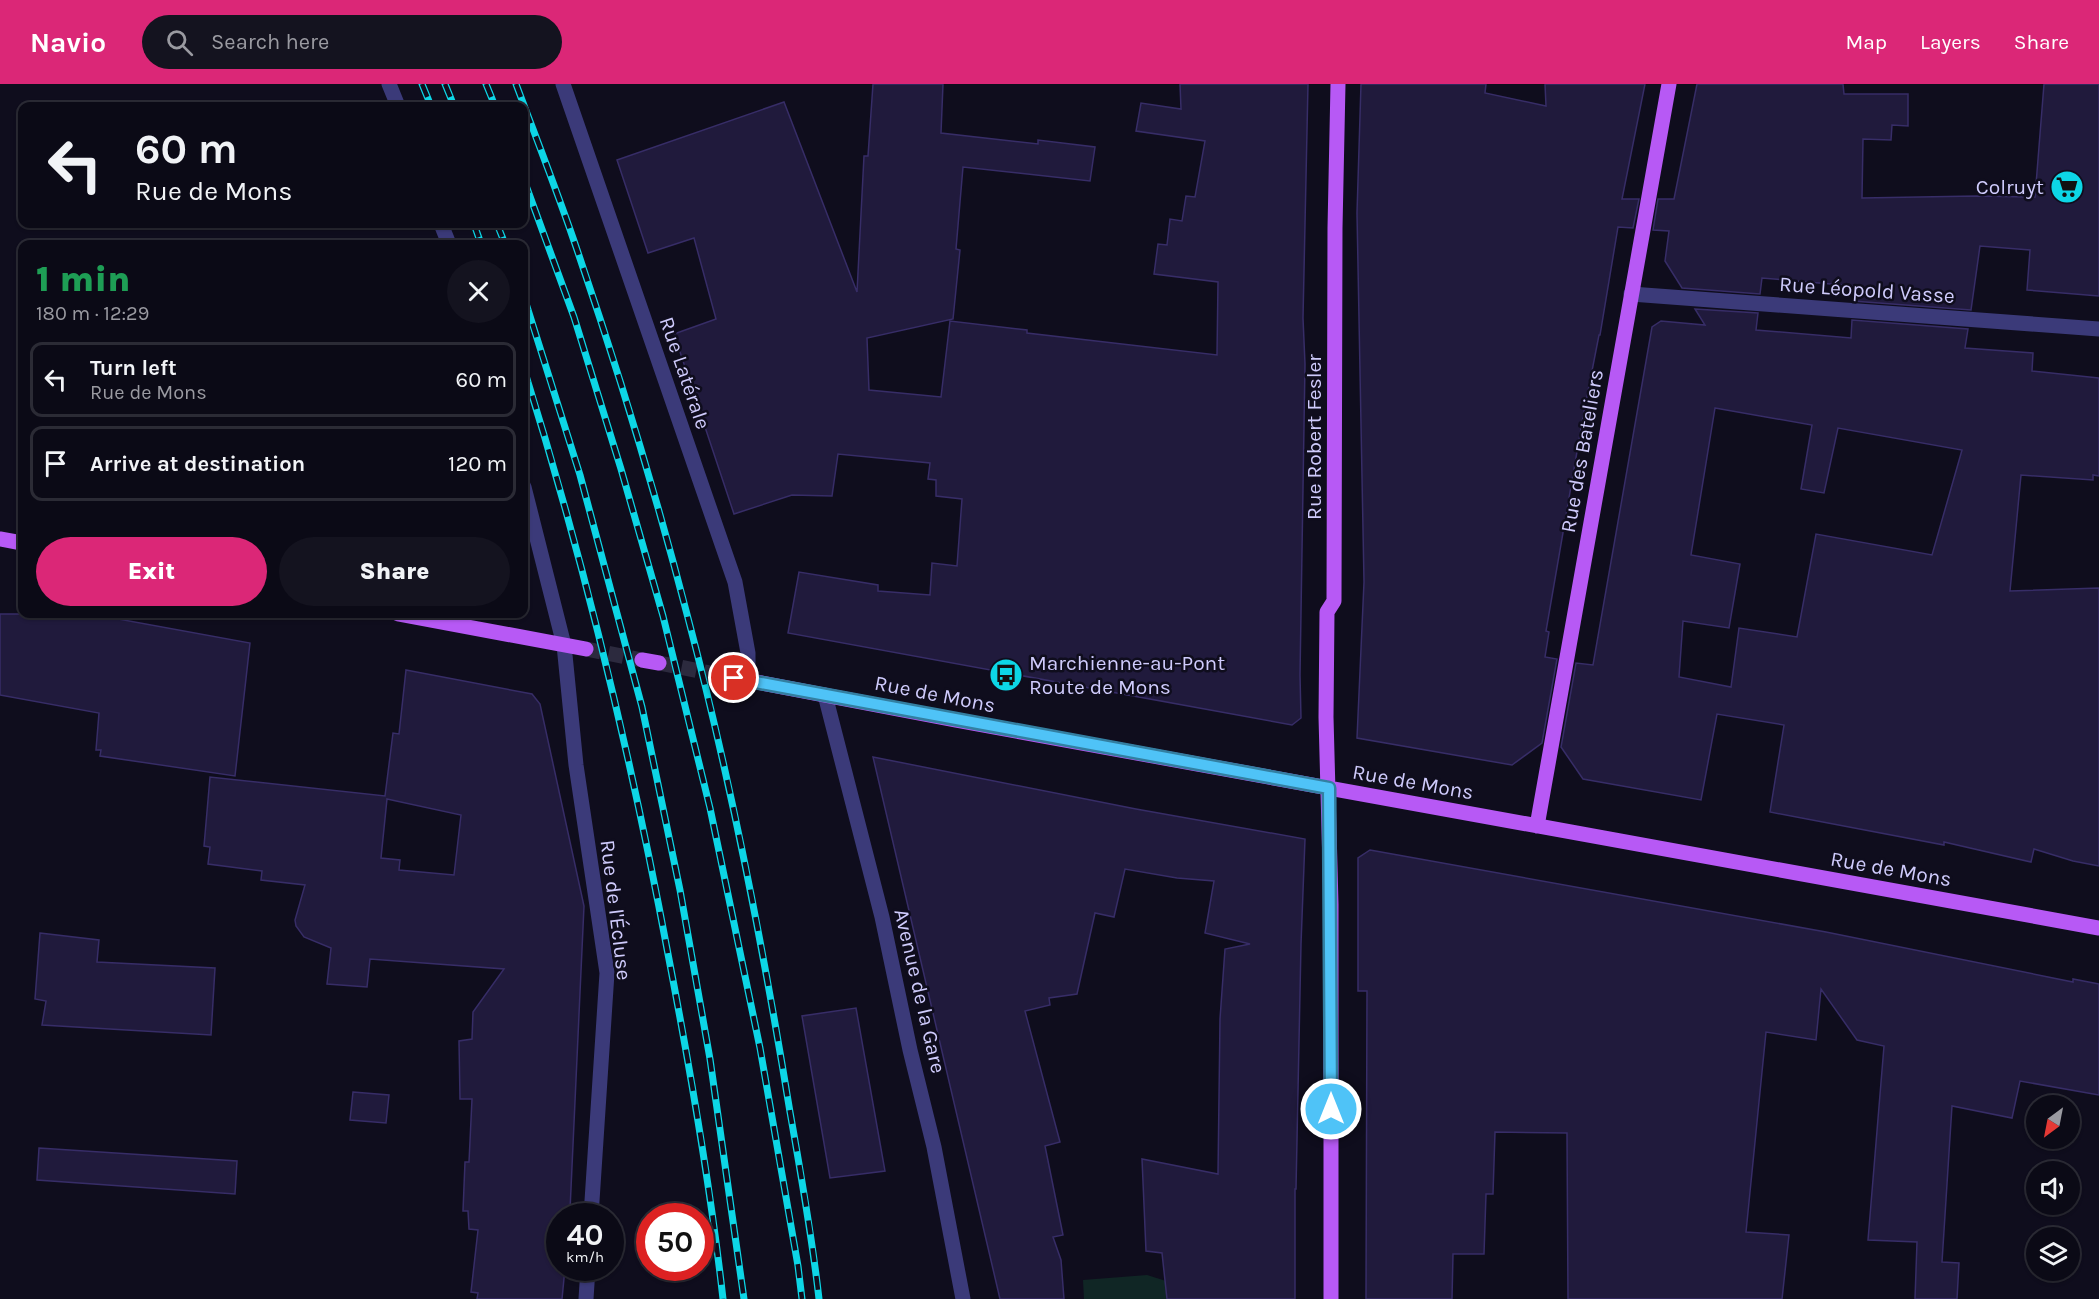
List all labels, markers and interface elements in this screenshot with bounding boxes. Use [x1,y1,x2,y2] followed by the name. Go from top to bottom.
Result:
[142,15,562,69] search box
[30,26,106,59] text: Navio
[163,26,196,59] icon: search
[211,29,329,55] text: Search here
[1845,30,1887,54] text: Map
[1920,30,1981,54] text: Layers
[2014,30,2069,54] text: Share
[135,124,238,174] text: 60 m
[36,126,114,204] icon: left
[2049,169,2085,205] supermarket icon: Colruyt
[135,175,293,207] text: Rue de Mons
[1976,175,2044,199] place label: Colruyt
[36,258,130,300] text: 1 min
[447,260,510,323] button: close
[1778,272,1956,308] street label: Rue Léopold Vasse
[36,302,149,325] text: 180 m · 12:29
[655,314,715,432] street label: Rue Latérale
[1302,354,1326,520] street label: Rue Robert Fesler
[90,355,177,381] text: Turn left
[39,363,72,396] icon: left
[456,367,507,393] text: 60 m
[1556,367,1608,535] street label: Rue des Bateliers
[90,381,207,404] text: Rue de Mons
[39,447,72,480] icon: arrive
[90,451,305,477] text: Arrive at destination
[448,451,507,477] text: 120 m
[36,537,267,606] button: Exit
[279,537,510,606] button: Share
[1029,651,1225,699] place label: Marchienne-au-Pont Route de Mons
[708,652,759,703] pin
[988,657,1024,693] bus stop icon: Marchienne-au-Pont Route de Mons
[717,661,750,694] icon: arrive
[873,671,997,717] street label: Rue de Mons
[1351,760,1475,804] street label: Rue de Mons
[595,838,637,982] street label: Rue de l'Écluse
[1829,847,1953,891] street label: Rue de Mons
[889,906,951,1076] street label: Avenue de la Gare
[1299,1077,1363,1141] position arrow
[2026,1095,2080,1149] north arrow
[2026,1095,2080,1281] map controls
[2026,1161,2080,1215] button: sound
[636,1203,714,1281] speed limit sign: 50
[567,1217,603,1253] text: 40
[2026,1227,2080,1281] button: layers
[566,1248,604,1266] text: km/h

